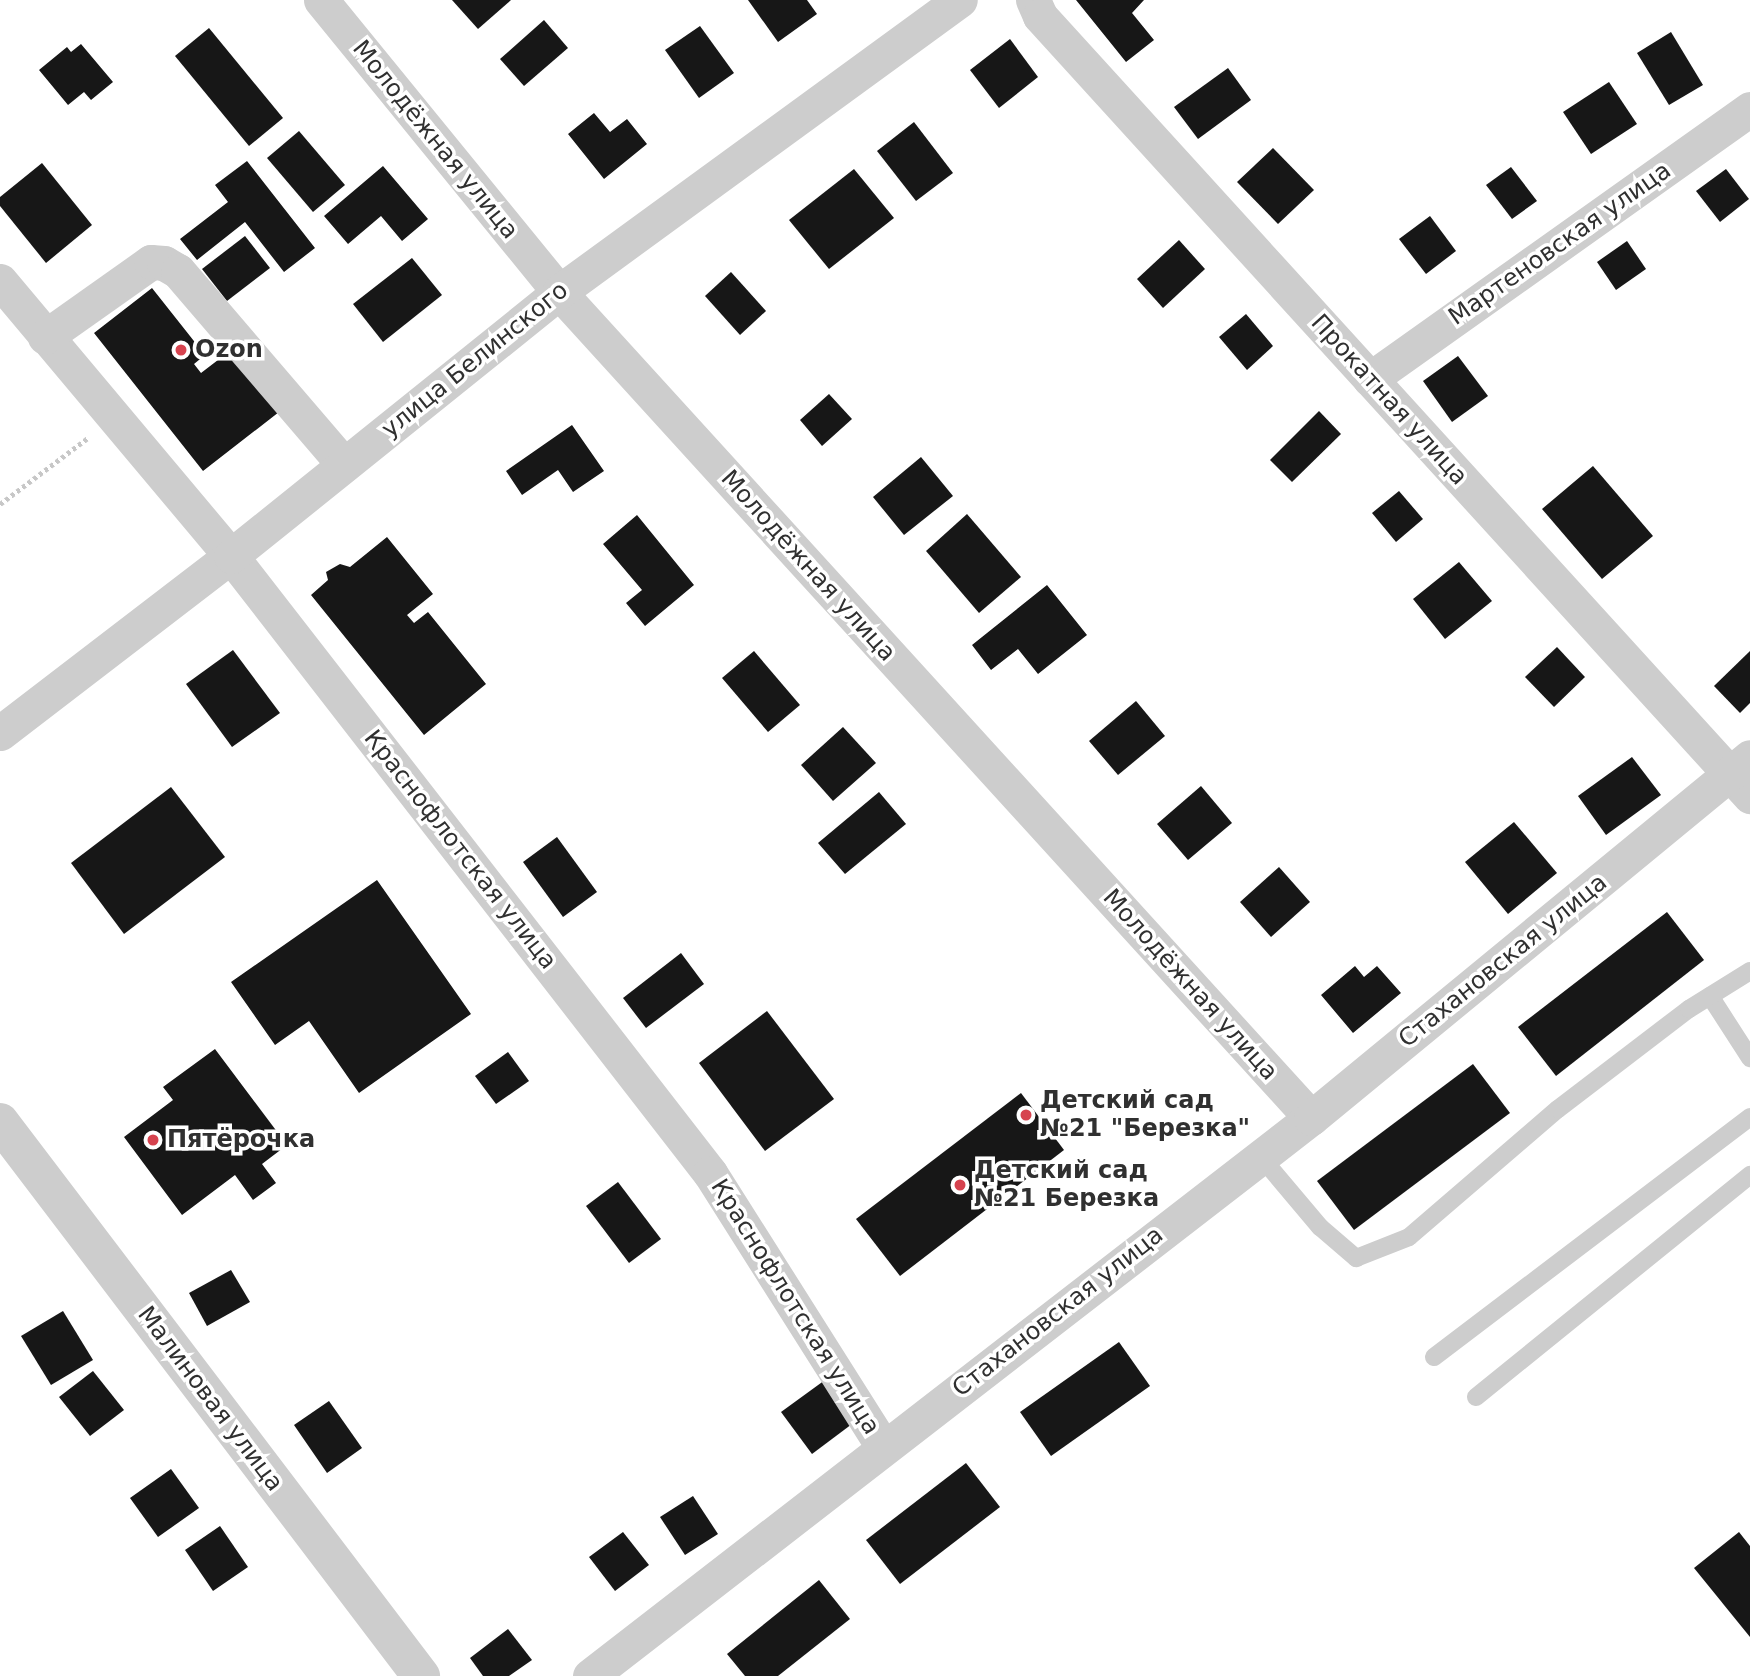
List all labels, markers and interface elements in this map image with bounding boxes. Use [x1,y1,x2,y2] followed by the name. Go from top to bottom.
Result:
[346,35,524,245] street label: Молодёжная улица
[1443,156,1677,332] street label: Мартеновская улица
[376,276,574,444] street label: улица Белинского
[1305,309,1473,491] street label: Прокатная улица
[195,336,263,364] place label: Ozon
[173,342,189,358] marker: Ozon
[715,465,901,667] street label: Молодёжная улица
[358,725,562,975] street label: Краснофлотская улица
[1393,868,1613,1054] street label: Стахановская улица
[1097,884,1283,1086] street label: Молодёжная улица
[1040,1087,1250,1143] place label: Детский сад №21 "Березка"
[1018,1107,1034,1123] marker: Детский сад №21 "Березка"
[167,1126,315,1154] place label: Пятёрочка
[145,1132,161,1148] marker: Пятёрочка
[974,1157,1159,1213] place label: Детский сад №21 Березка
[704,1174,886,1440] street label: Краснофлотская улица
[952,1177,968,1193] marker: Детский сад №21 Березка
[947,1221,1169,1403] street label: Стахановская улица
[131,1301,289,1497] street label: Малиновая улица

